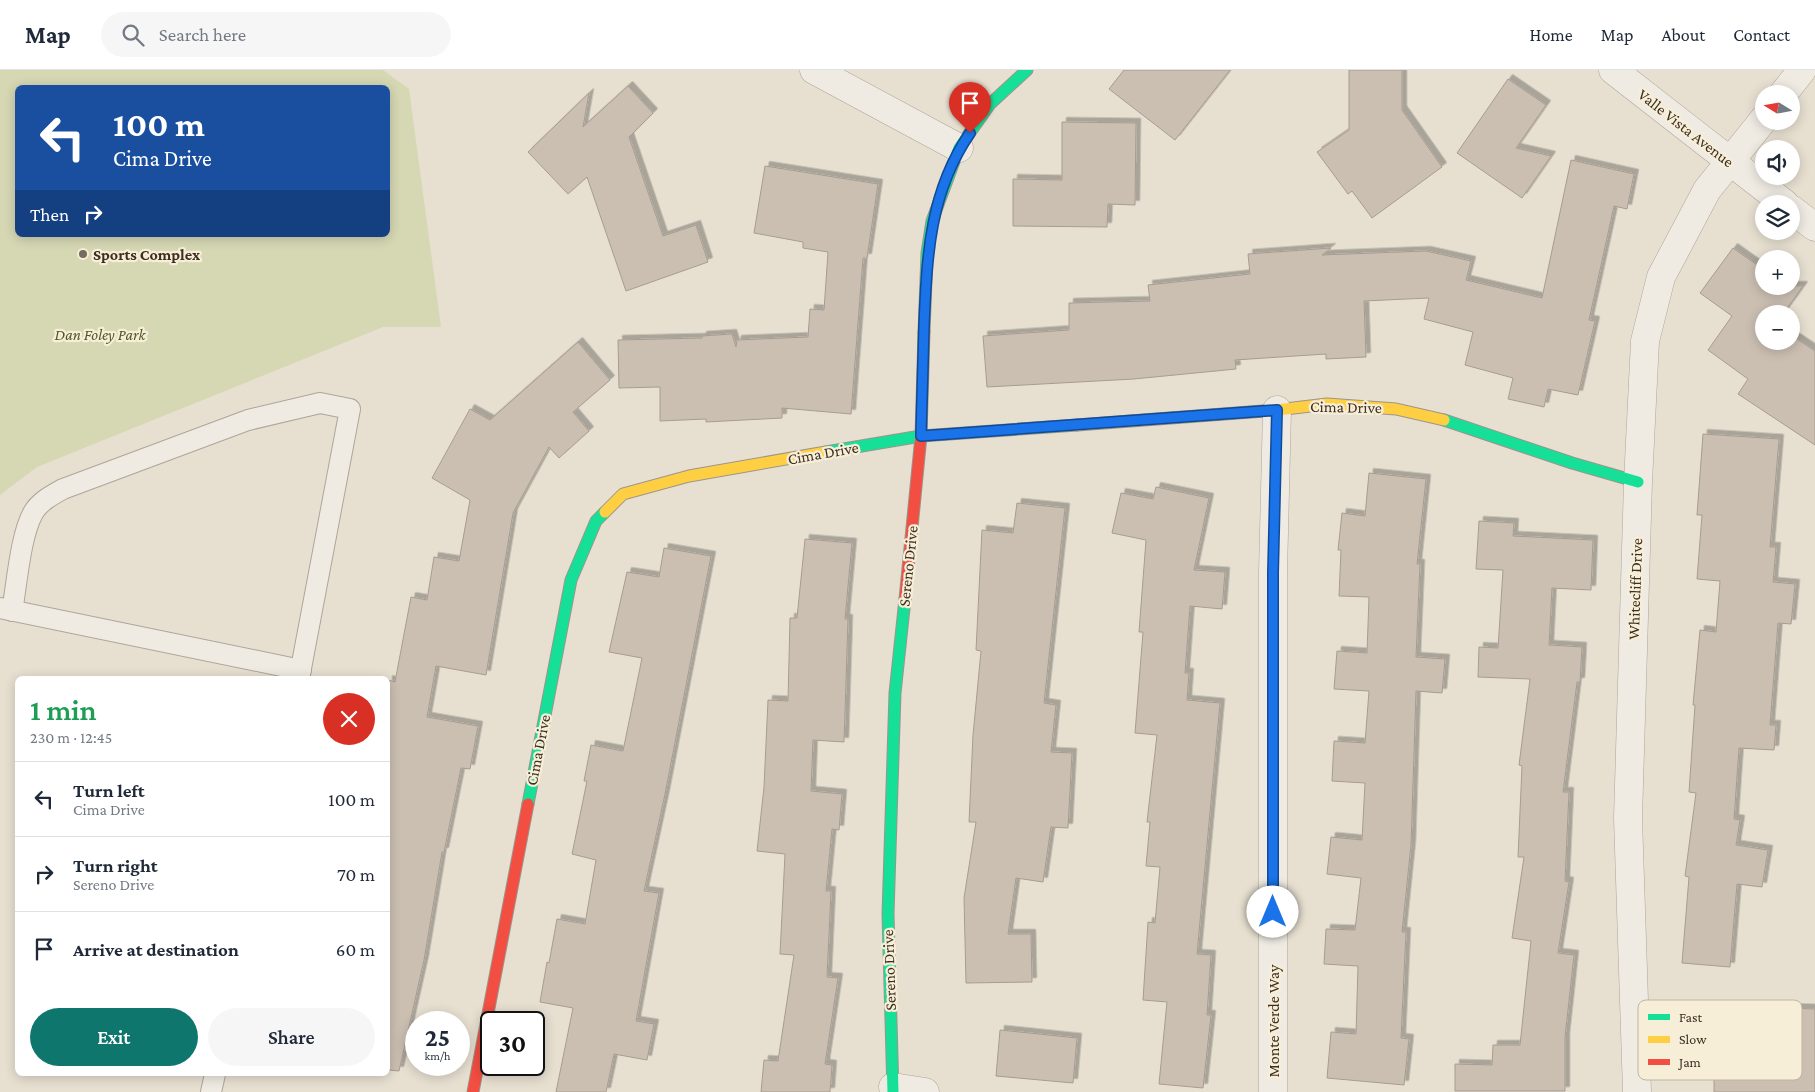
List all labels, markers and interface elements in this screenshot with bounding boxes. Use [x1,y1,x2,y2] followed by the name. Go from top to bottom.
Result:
[101,12,451,57] search box
[25,21,71,48] text: Map
[119,21,147,49] icon: search
[159,24,246,45] text: Search here
[1530,25,1573,45] text: Home
[1601,25,1633,45] text: Map
[1661,25,1705,45] text: About
[1733,25,1790,45] text: Contact
[949,82,991,133] pin
[1635,85,1737,171] street label: Valle Vista Avenue
[1755,85,1800,130] north arrow
[1755,85,1800,350] map controls
[956,89,984,117] icon: arrive
[30,105,95,170] icon: left
[113,105,205,144] text: 100 m
[1755,140,1800,185] button: sound
[113,146,212,171] text: Cima Drive
[1755,195,1800,240] button: layers
[79,200,107,228] icon: right
[30,204,69,225] text: Then
[93,246,201,263] place label: Sports Complex
[77,248,89,260] marker: Sports Complex
[1755,250,1800,295] button: +
[1755,305,1800,350] button: −
[55,326,147,344] park label: Dan Foley Park
[1310,398,1382,416] street label: Cima Drive
[786,438,860,468] street label: Cima Drive
[895,525,921,607] street label: Sereno Drive
[1625,538,1645,640] street label: Whitecliff Drive
[30,693,97,726] text: 1 min
[323,693,375,745] button: close
[523,713,553,787] street label: Cima Drive
[30,729,112,746] text: 230 m · 12:45
[73,780,145,801] text: Turn left
[30,785,58,813] icon: left
[328,789,375,810] text: 100 m
[73,801,145,818] text: Cima Drive
[73,855,158,876] text: Turn right
[30,860,58,888] icon: right
[337,864,375,885] text: 70 m
[73,876,154,893] text: Sereno Drive
[1246,885,1298,937] position arrow
[879,929,899,1011] street label: Sereno Drive
[30,935,58,963] icon: arrive
[73,939,239,960] text: Arrive at destination
[336,939,375,960] text: 60 m
[1265,964,1283,1077] street label: Monte Verde Way
[1638,1000,1802,1080] legend
[30,1008,198,1066] button: Exit
[208,1008,375,1066] button: Share
[1679,1009,1703,1025] text: Fast
[480,1011,545,1076] speed limit sign: 30
[425,1024,450,1051] text: 25
[1679,1031,1707,1047] text: Slow
[425,1049,450,1063] text: km/h
[1677,1054,1701,1070] text: Jam

